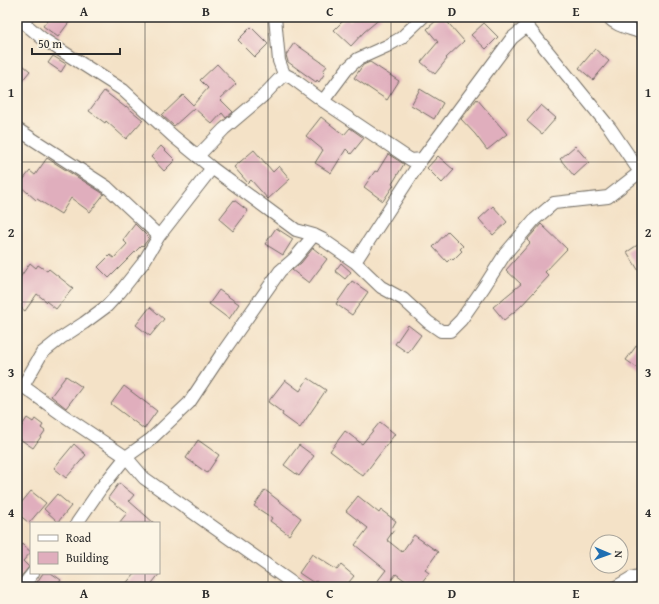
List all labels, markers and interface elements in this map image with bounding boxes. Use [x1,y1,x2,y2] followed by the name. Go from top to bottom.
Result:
[80,2,89,21] text: A
[202,2,210,21] text: B
[326,2,334,21] text: C
[448,2,456,21] text: D
[573,2,580,21] text: E
[32,30,120,56] scale bar
[38,35,62,52] text: 50 m
[8,83,14,102] text: 1
[645,83,651,102] text: 1
[8,223,15,242] text: 2
[645,223,652,242] text: 2
[8,363,14,382] text: 3
[645,363,651,382] text: 3
[8,503,15,522] text: 4
[645,503,652,522] text: 4
[30,522,160,574] legend
[66,529,92,546] text: Road
[589,534,629,574] north arrow
[66,549,109,566] text: Building
[611,550,627,559] text: N
[80,584,89,603] text: A
[202,584,210,603] text: B
[326,584,334,603] text: C
[448,584,456,603] text: D
[573,584,580,603] text: E

